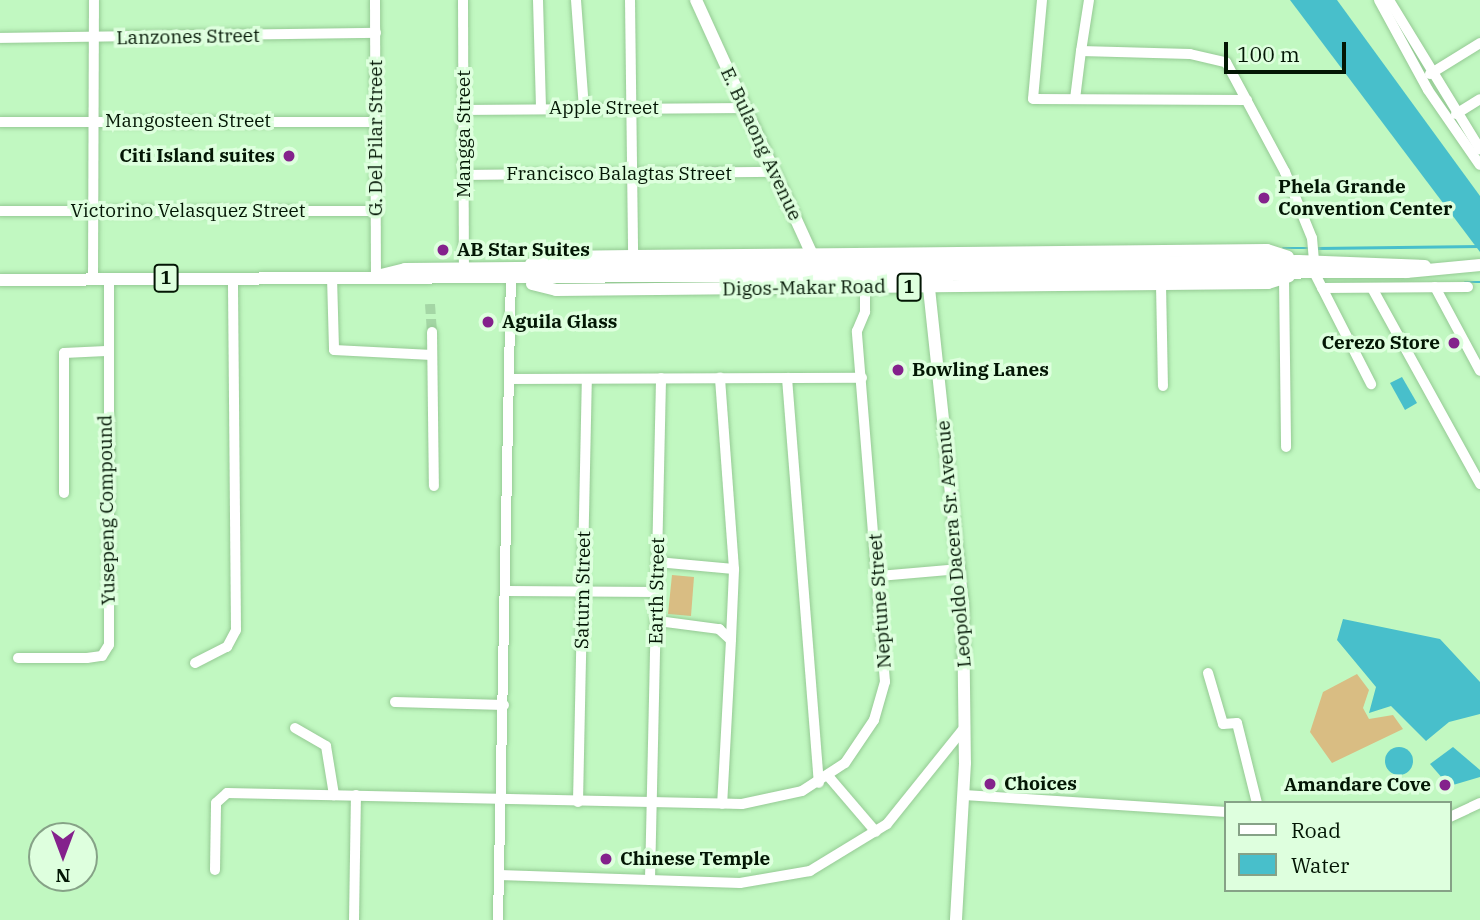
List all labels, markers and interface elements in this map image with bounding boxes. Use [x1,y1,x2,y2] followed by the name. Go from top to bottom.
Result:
[116,24,260,50] street label: Lanzones Street
[1228,28,1350,72] scale bar
[1237,40,1300,68] text: 100 m
[365,60,387,216] street label: G. Del Pilar Street
[715,64,807,224] street label: E. Bulaong Avenue
[453,70,475,198] street label: Mangga Street
[549,97,659,119] street label: Apple Street
[105,110,271,132] street label: Mangosteen Street
[119,145,275,167] place label: Citi Island suites
[281,148,297,164] marker: Citi Island suites
[506,163,732,185] street label: Francisco Balagtas Street
[1278,176,1452,220] place label: Phela Grande Convention Center
[1256,190,1272,206] marker: Phela Grande Convention Center
[71,200,305,222] street label: Victorino Velasquez Street
[457,239,590,261] place label: AB Star Suites
[435,242,451,258] marker: AB Star Suites
[152,264,180,292] road number: 1
[895,272,923,302] road number: 1
[722,275,886,301] street label: Digos-Makar Road
[502,311,617,333] place label: Aguila Glass
[480,314,496,330] marker: Aguila Glass
[1322,332,1440,354] place label: Cerezo Store
[1446,335,1462,351] marker: Cerezo Store
[912,359,1049,381] place label: Bowling Lanes
[890,362,906,378] marker: Bowling Lanes
[94,415,120,605] street label: Yusepeng Compound
[932,420,976,668] street label: Leopoldo Dacera Sr. Avenue
[571,531,595,649] street label: Saturn Street
[864,533,896,669] street label: Neptune Street
[645,537,669,645] street label: Earth Street
[1004,773,1077,795] place label: Choices
[1284,774,1431,796] place label: Amandare Cove
[982,776,998,792] marker: Choices
[1437,777,1453,793] marker: Amandare Cove
[1224,801,1452,892] legend
[1291,816,1341,844] text: Road
[28,822,98,892] north arrow
[620,848,770,870] place label: Chinese Temple
[598,851,614,867] marker: Chinese Temple
[1291,851,1349,879] text: Water
[55,864,71,888] text: N

